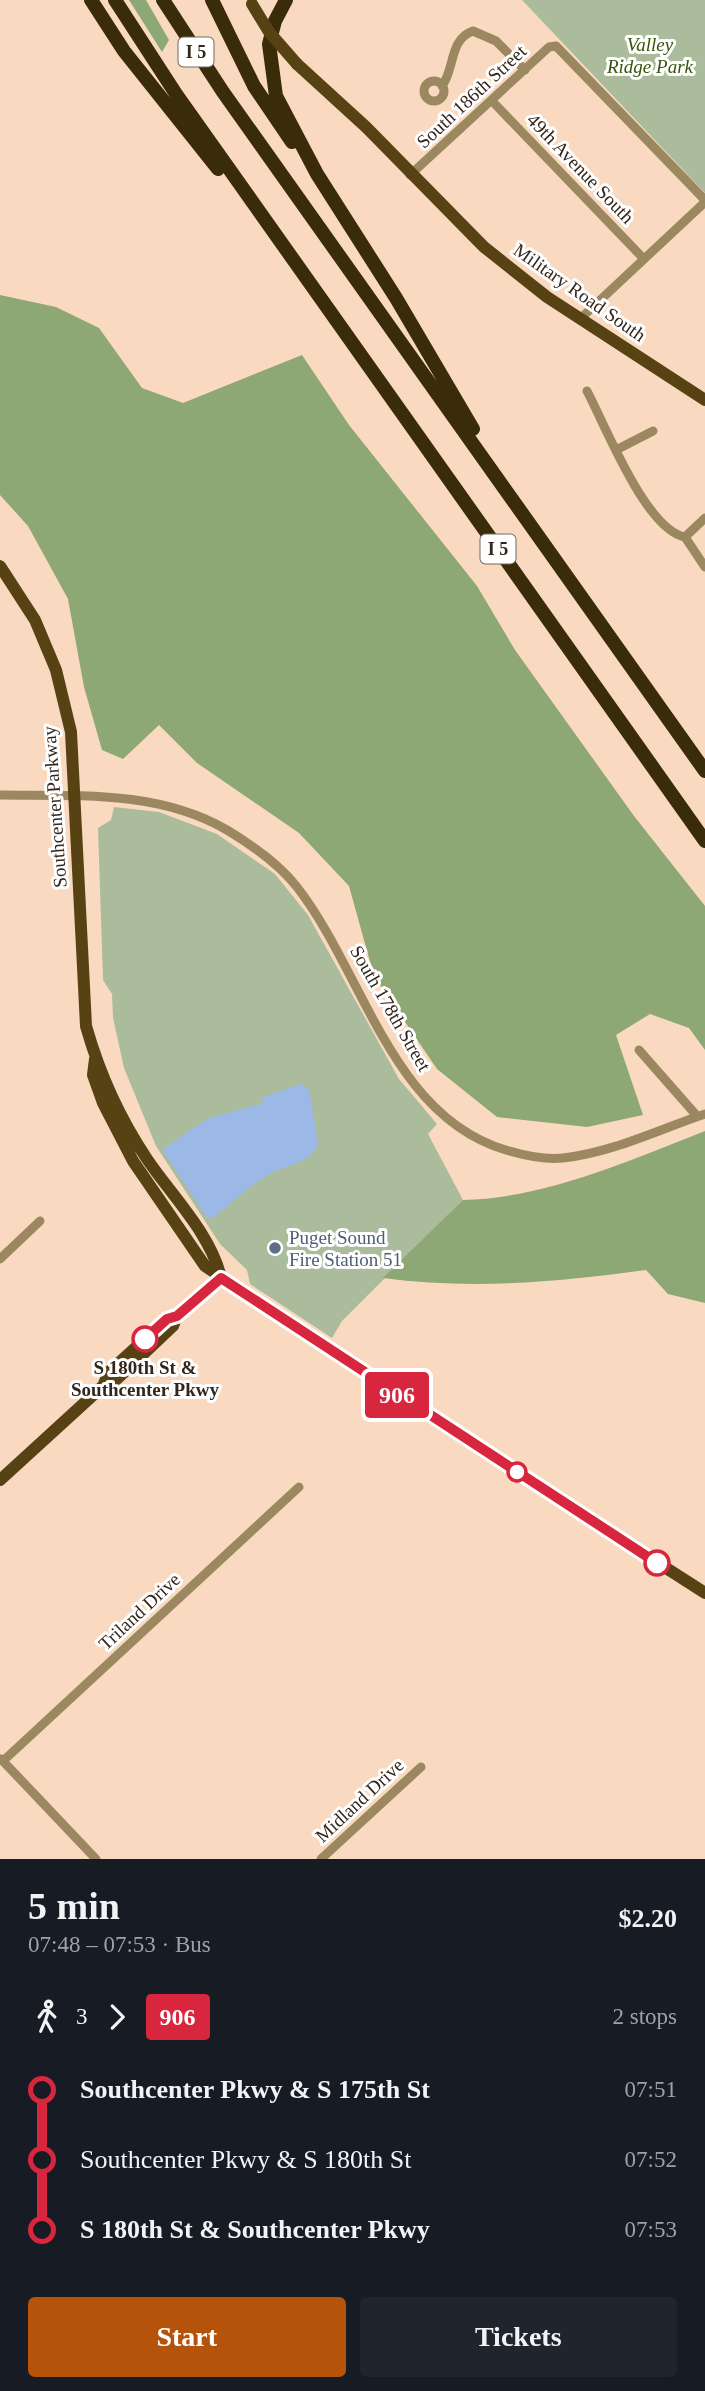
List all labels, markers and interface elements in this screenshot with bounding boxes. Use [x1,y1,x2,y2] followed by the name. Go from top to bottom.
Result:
[606,34,694,77] park label: Valley Ridge Park
[178,38,214,66] road number: I 5
[412,40,531,152] street label: South 186th Street
[523,109,639,228] street label: 49th Avenue South
[510,239,650,346] street label: Military Road South
[480,534,516,564] road number: I 5
[38,725,71,888] street label: Southcenter Parkway
[346,942,435,1075] street label: South 178th Street
[289,1227,402,1270] place label: Puget Sound Fire Station 51
[267,1240,283,1256] marker: Puget Sound Fire Station 51
[132,1326,158,1352] marker: S 180th St & Southcenter Pkwy
[71,1357,219,1400] place label: S 180th St & Southcenter Pkwy
[357,1372,437,1418] line badge: 906
[379,1382,415,1408] text: 906
[507,1462,527,1482] unlabelled marker
[644,1550,670,1576] unlabelled marker
[94,1568,184,1654] street label: Triland Drive
[311,1754,408,1846] street label: Midland Drive
[28,1885,120,1927] text: 5 min
[619,1904,677,1933] text: $2.20
[28,1932,211,1957] text: 07:48 – 07:53 · Bus
[28,1998,66,2036] icon: walk
[98,1998,136,2036] icon: forward
[76,2004,88,2029] text: 3
[160,2004,196,2030] text: 906
[612,2004,677,2029] text: 2 stops
[80,2075,430,2104] text: Southcenter Pkwy & S 175th St
[625,2077,677,2102] text: 07:51
[80,2145,412,2174] text: Southcenter Pkwy & S 180th St
[625,2147,677,2172] text: 07:52
[80,2215,430,2244] text: S 180th St & Southcenter Pkwy
[625,2217,677,2242] text: 07:53
[28,2297,346,2377] button: Start
[360,2297,677,2377] button: Tickets

